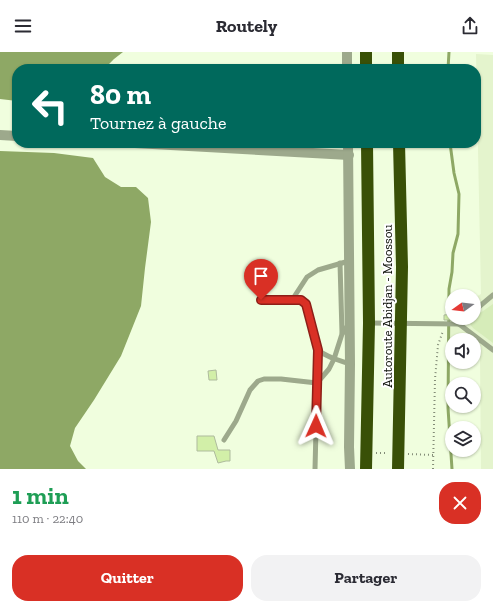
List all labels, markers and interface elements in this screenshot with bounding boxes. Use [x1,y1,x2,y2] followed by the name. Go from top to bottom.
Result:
[12,15,34,37] icon: menu
[216,15,277,37] text: Routely
[459,15,481,37] icon: share
[90,78,151,111] text: 80 m
[24,80,76,132] icon: left
[90,112,226,134] text: Tournez à gauche
[380,224,396,388] street label: Autoroute Abidjan - Moossou
[244,259,278,300] pin
[250,265,272,287] icon: arrive
[445,289,481,325] north arrow
[445,289,481,457] map controls
[445,333,481,369] button: sound
[445,377,481,413] button: search
[295,405,337,447] position arrow
[445,421,481,457] button: layers
[12,481,69,510] text: 1 min
[439,482,481,524] button: close
[12,511,83,526] text: 110 m · 22:40
[12,555,243,601] button: Quitter
[251,555,481,601] button: Partager

